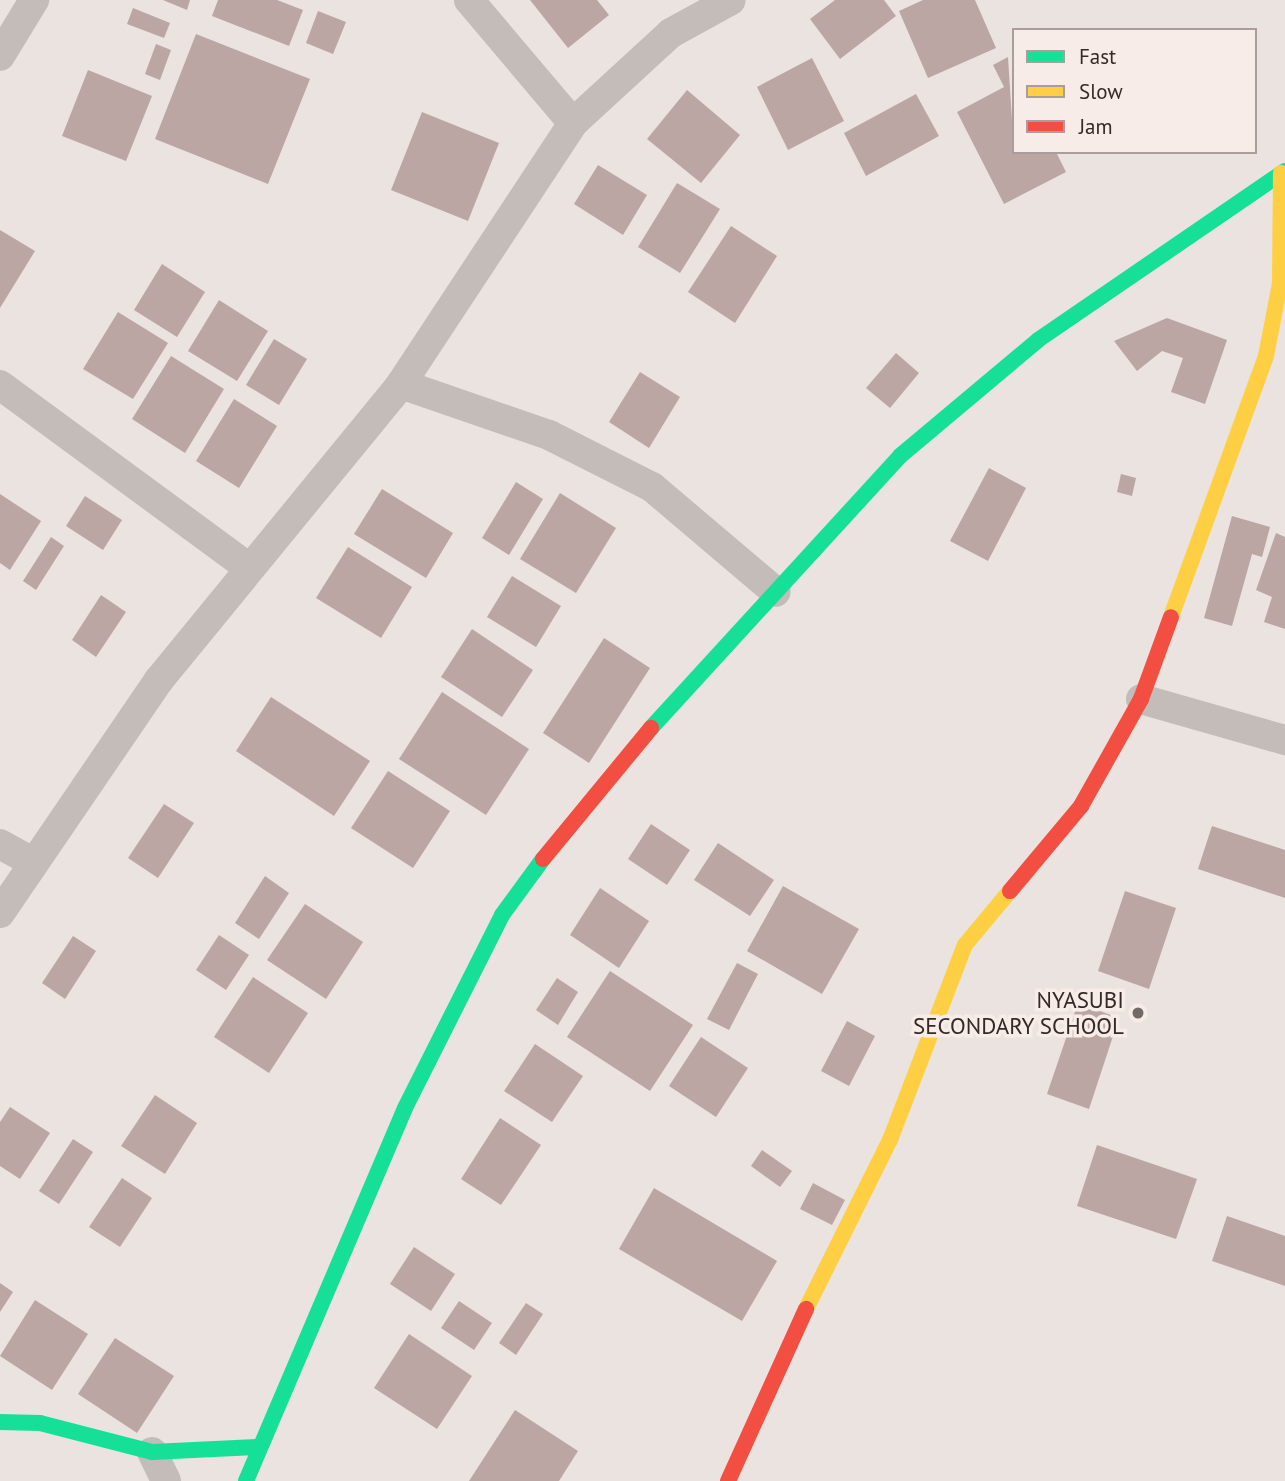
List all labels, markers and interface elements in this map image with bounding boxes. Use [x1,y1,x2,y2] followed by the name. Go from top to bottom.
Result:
[1012,28,1257,154] legend
[1079,43,1116,70] text: Fast
[1079,78,1123,105] text: Slow
[1079,113,1113,140] text: Jam
[912,986,1124,1040] place label: NYASUBI SECONDARY SCHOOL
[1130,1005,1146,1021] marker: NYASUBI SECONDARY SCHOOL

